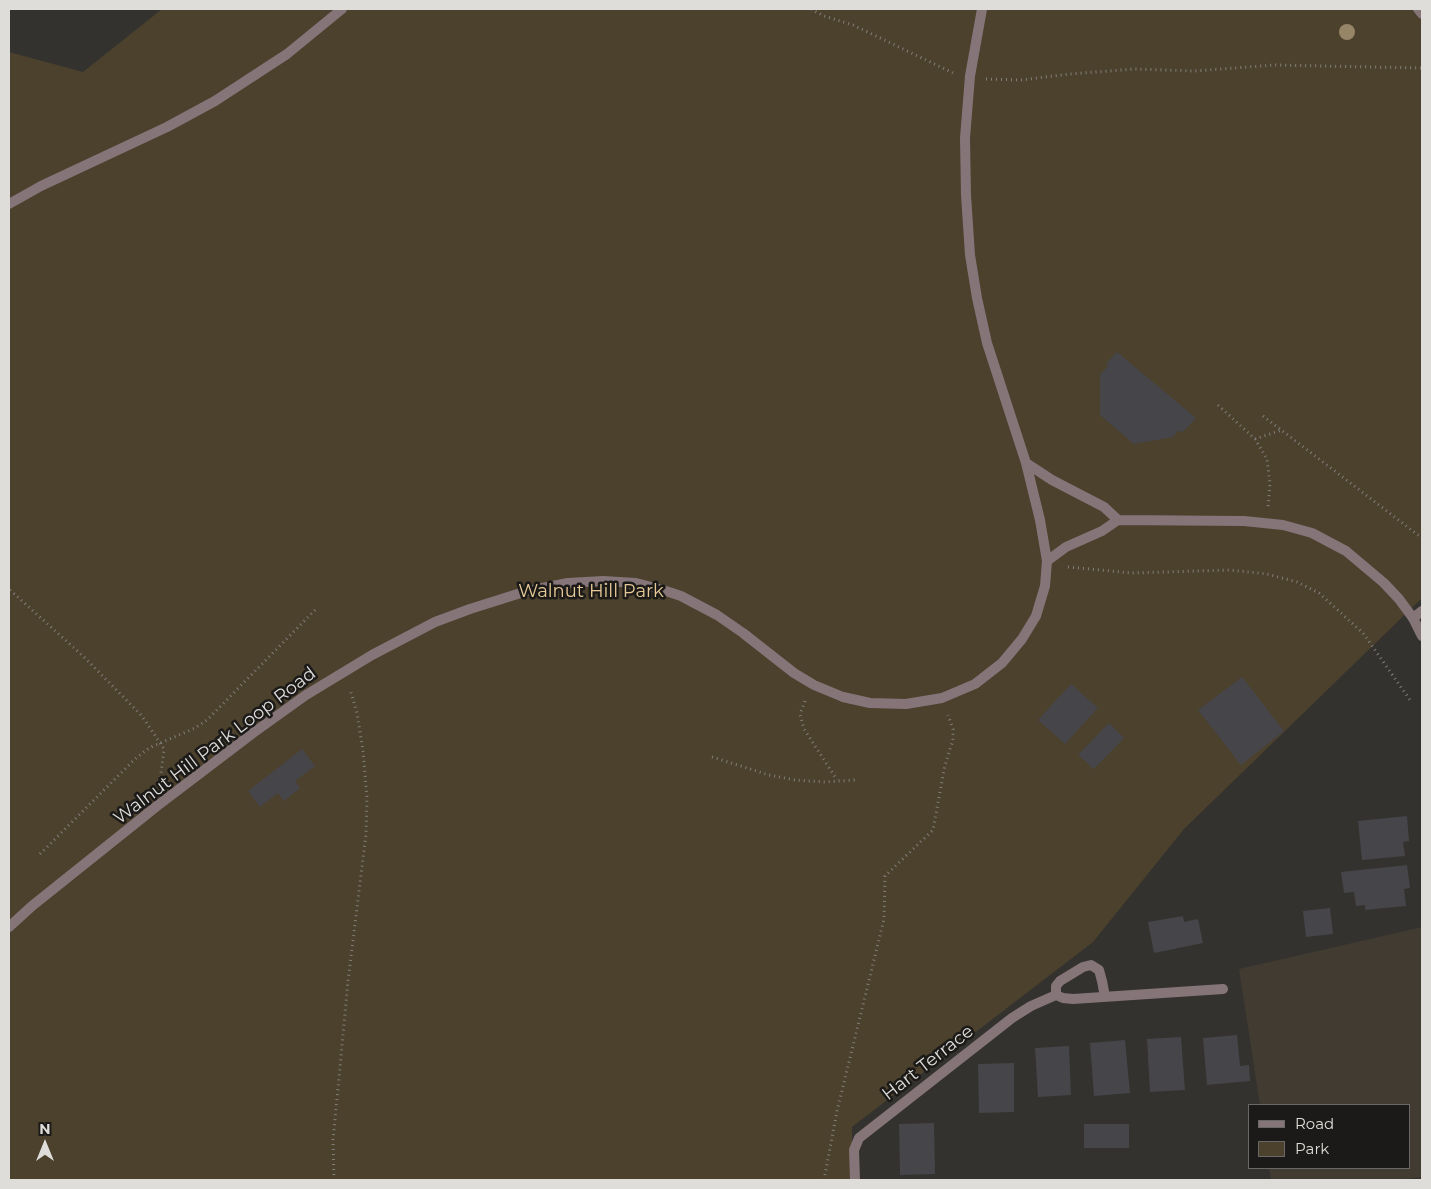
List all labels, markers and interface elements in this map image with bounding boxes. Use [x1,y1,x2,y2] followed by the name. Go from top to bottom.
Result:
[518,581,664,603] park label: Walnut Hill Park
[110,663,320,829] street label: Walnut Hill Park Loop Road
[878,1021,978,1105] street label: Hart Terrace
[1248,1104,1411,1169] legend
[1295,1114,1334,1133] text: Road
[20,1119,70,1169] north arrow
[39,1120,51,1138] text: N
[1295,1139,1329,1158] text: Park

